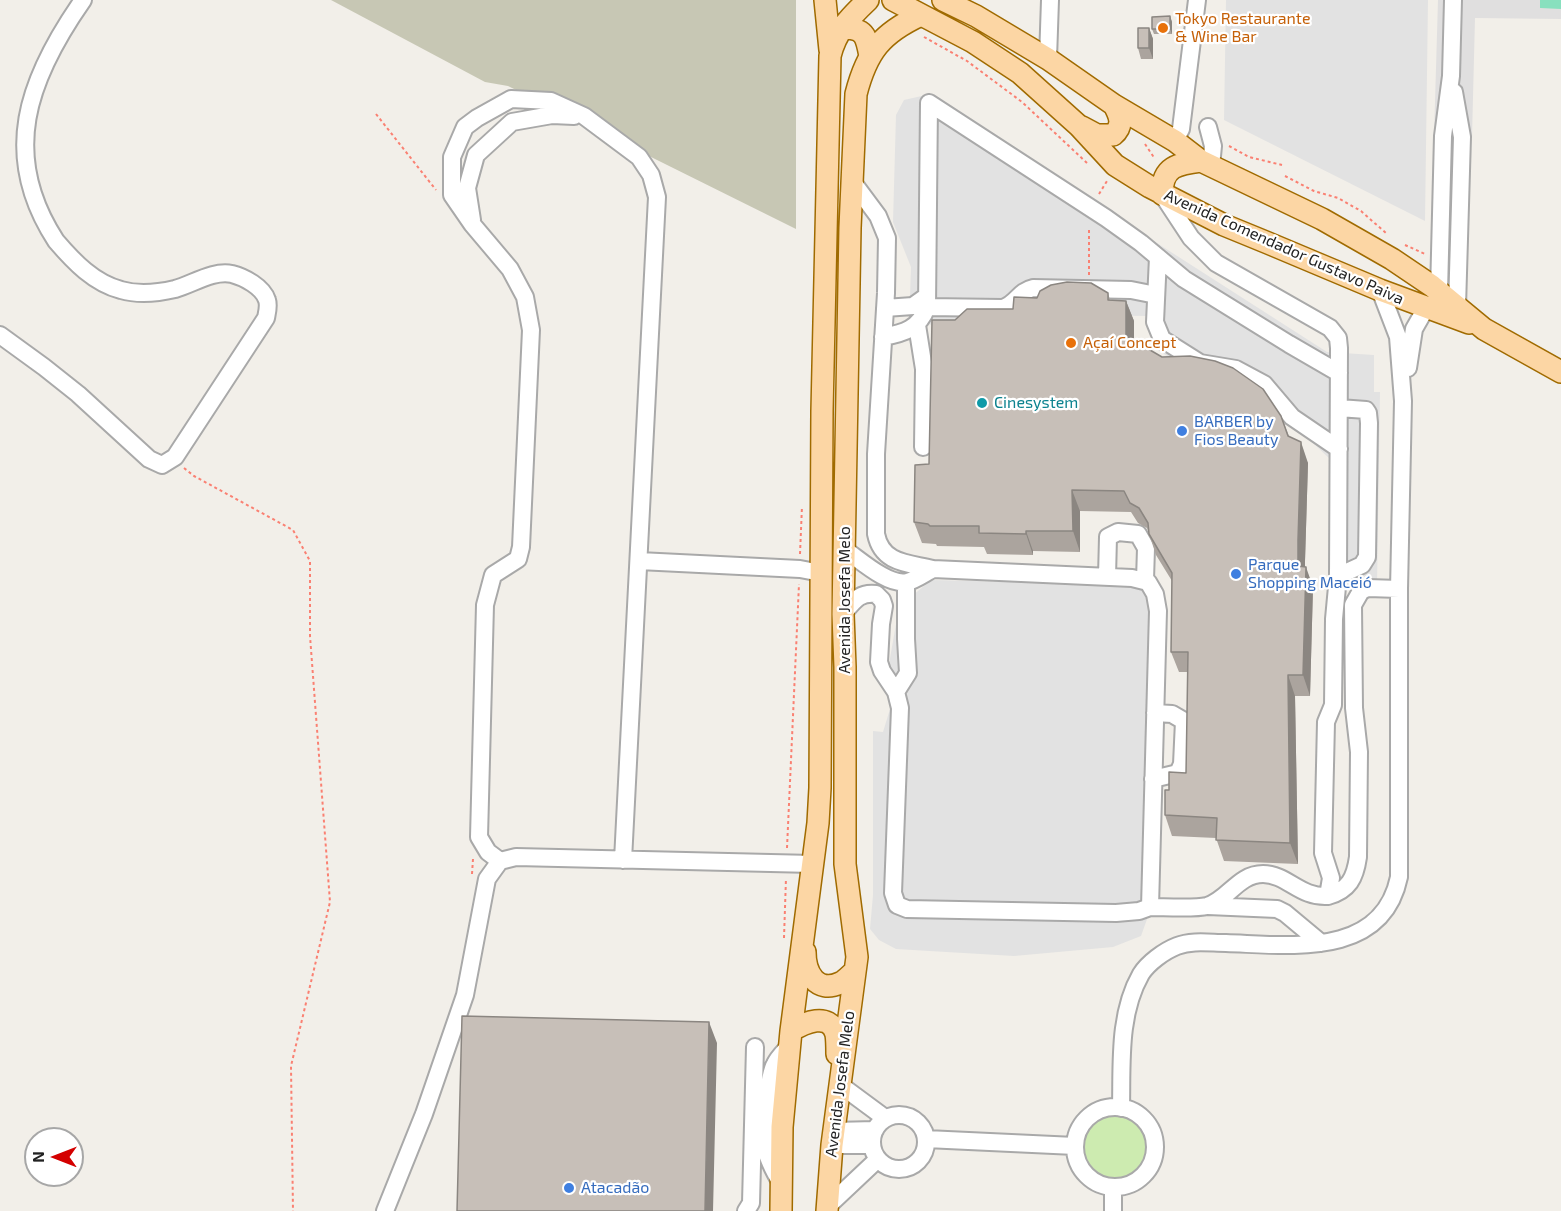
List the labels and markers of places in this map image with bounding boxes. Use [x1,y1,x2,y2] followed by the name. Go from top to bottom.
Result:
[1175,9,1310,47] place label: Tokyo Restaurante & Wine Bar
[1156,21,1170,35] marker: Tokyo Restaurante & Wine Bar
[1083,333,1176,353] place label: Açaí Concept
[1064,336,1078,350] marker: Açaí Concept
[994,393,1078,413] place label: Cinesystem
[975,396,989,410] marker: Cinesystem
[1194,412,1278,450] place label: BARBER by Fios Beauty
[1175,424,1189,438] marker: BARBER by Fios Beauty
[1248,555,1372,593] place label: Parque Shopping Maceió
[1229,567,1243,581] marker: Parque Shopping Maceió
[581,1178,649,1198] place label: Atacadão
[562,1181,576,1195] marker: Atacadão

